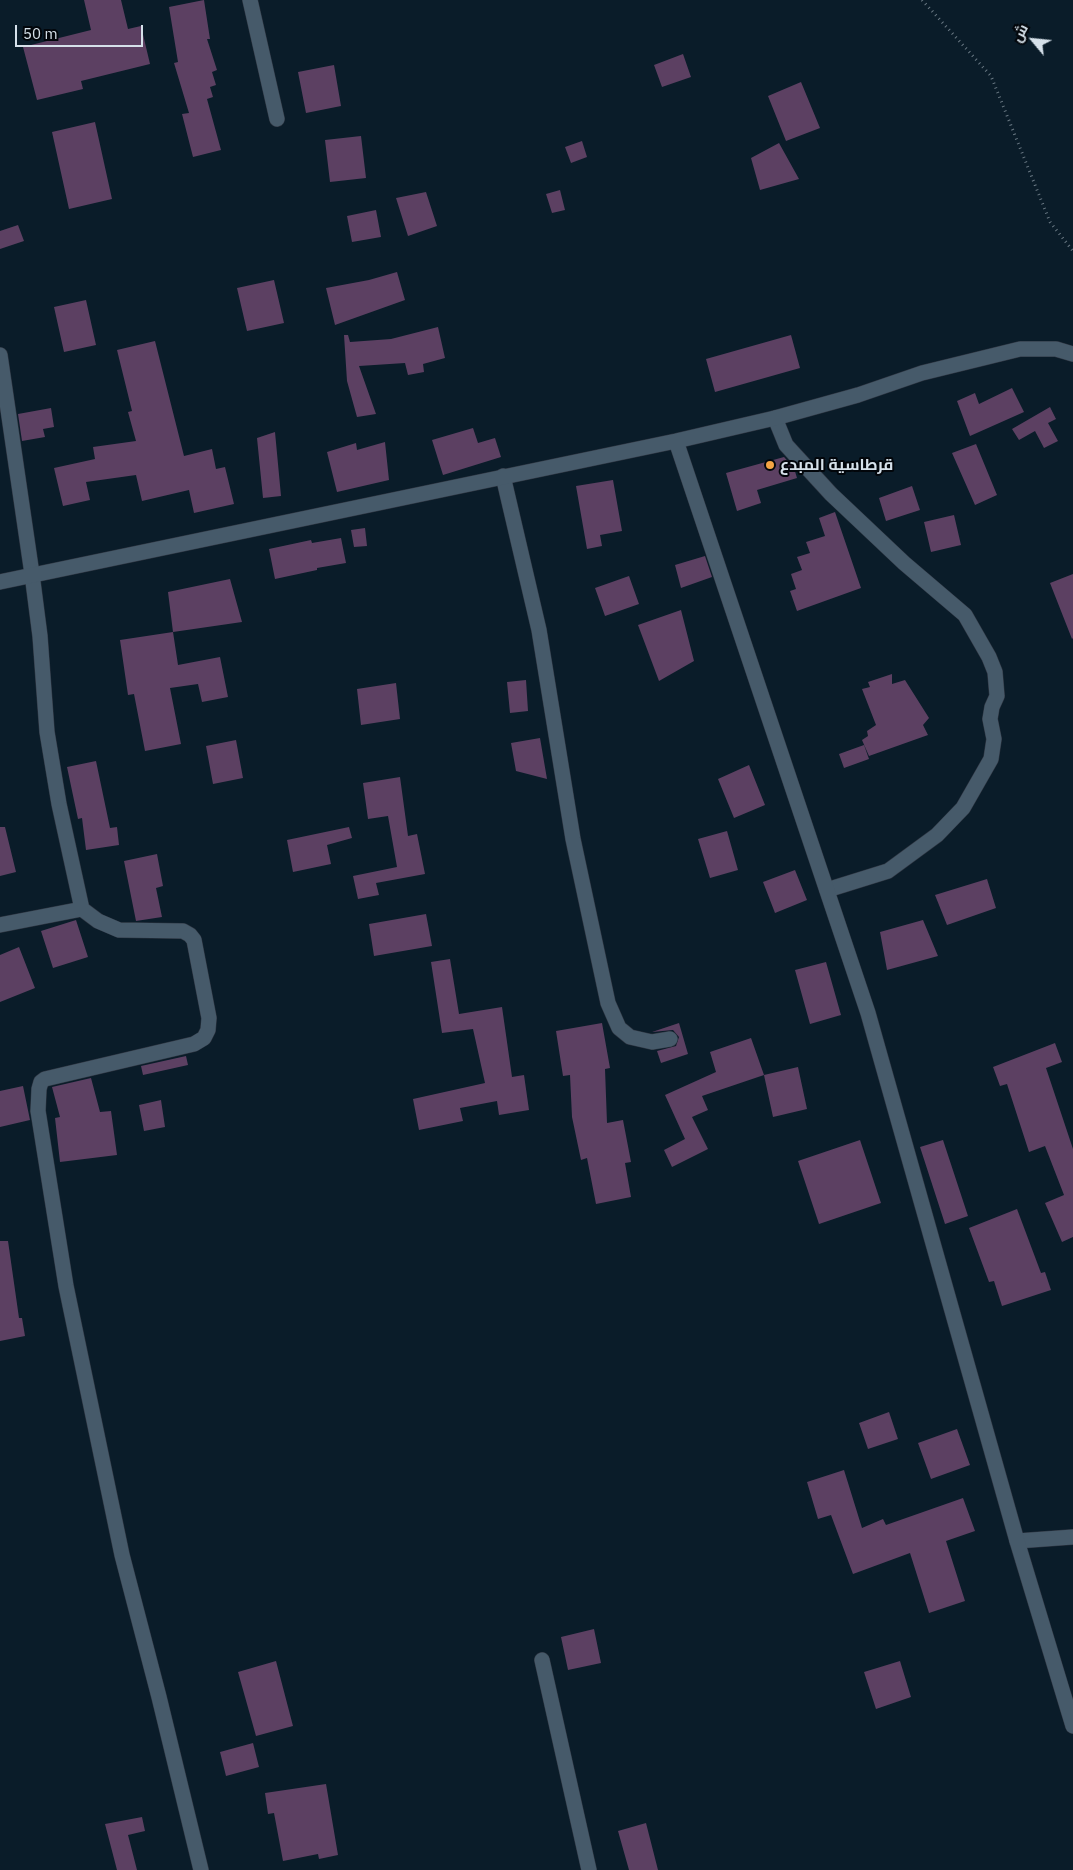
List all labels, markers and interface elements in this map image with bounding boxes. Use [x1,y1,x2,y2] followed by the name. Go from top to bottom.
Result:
[18,15,145,47] scale bar
[1008,15,1058,65] north arrow
[1008,21,1032,45] text: ش
[23,24,58,43] text: 50 m
[780,455,893,475] place label: قرطاسية المبدع
[764,459,776,471] marker: قرطاسية المبدع

